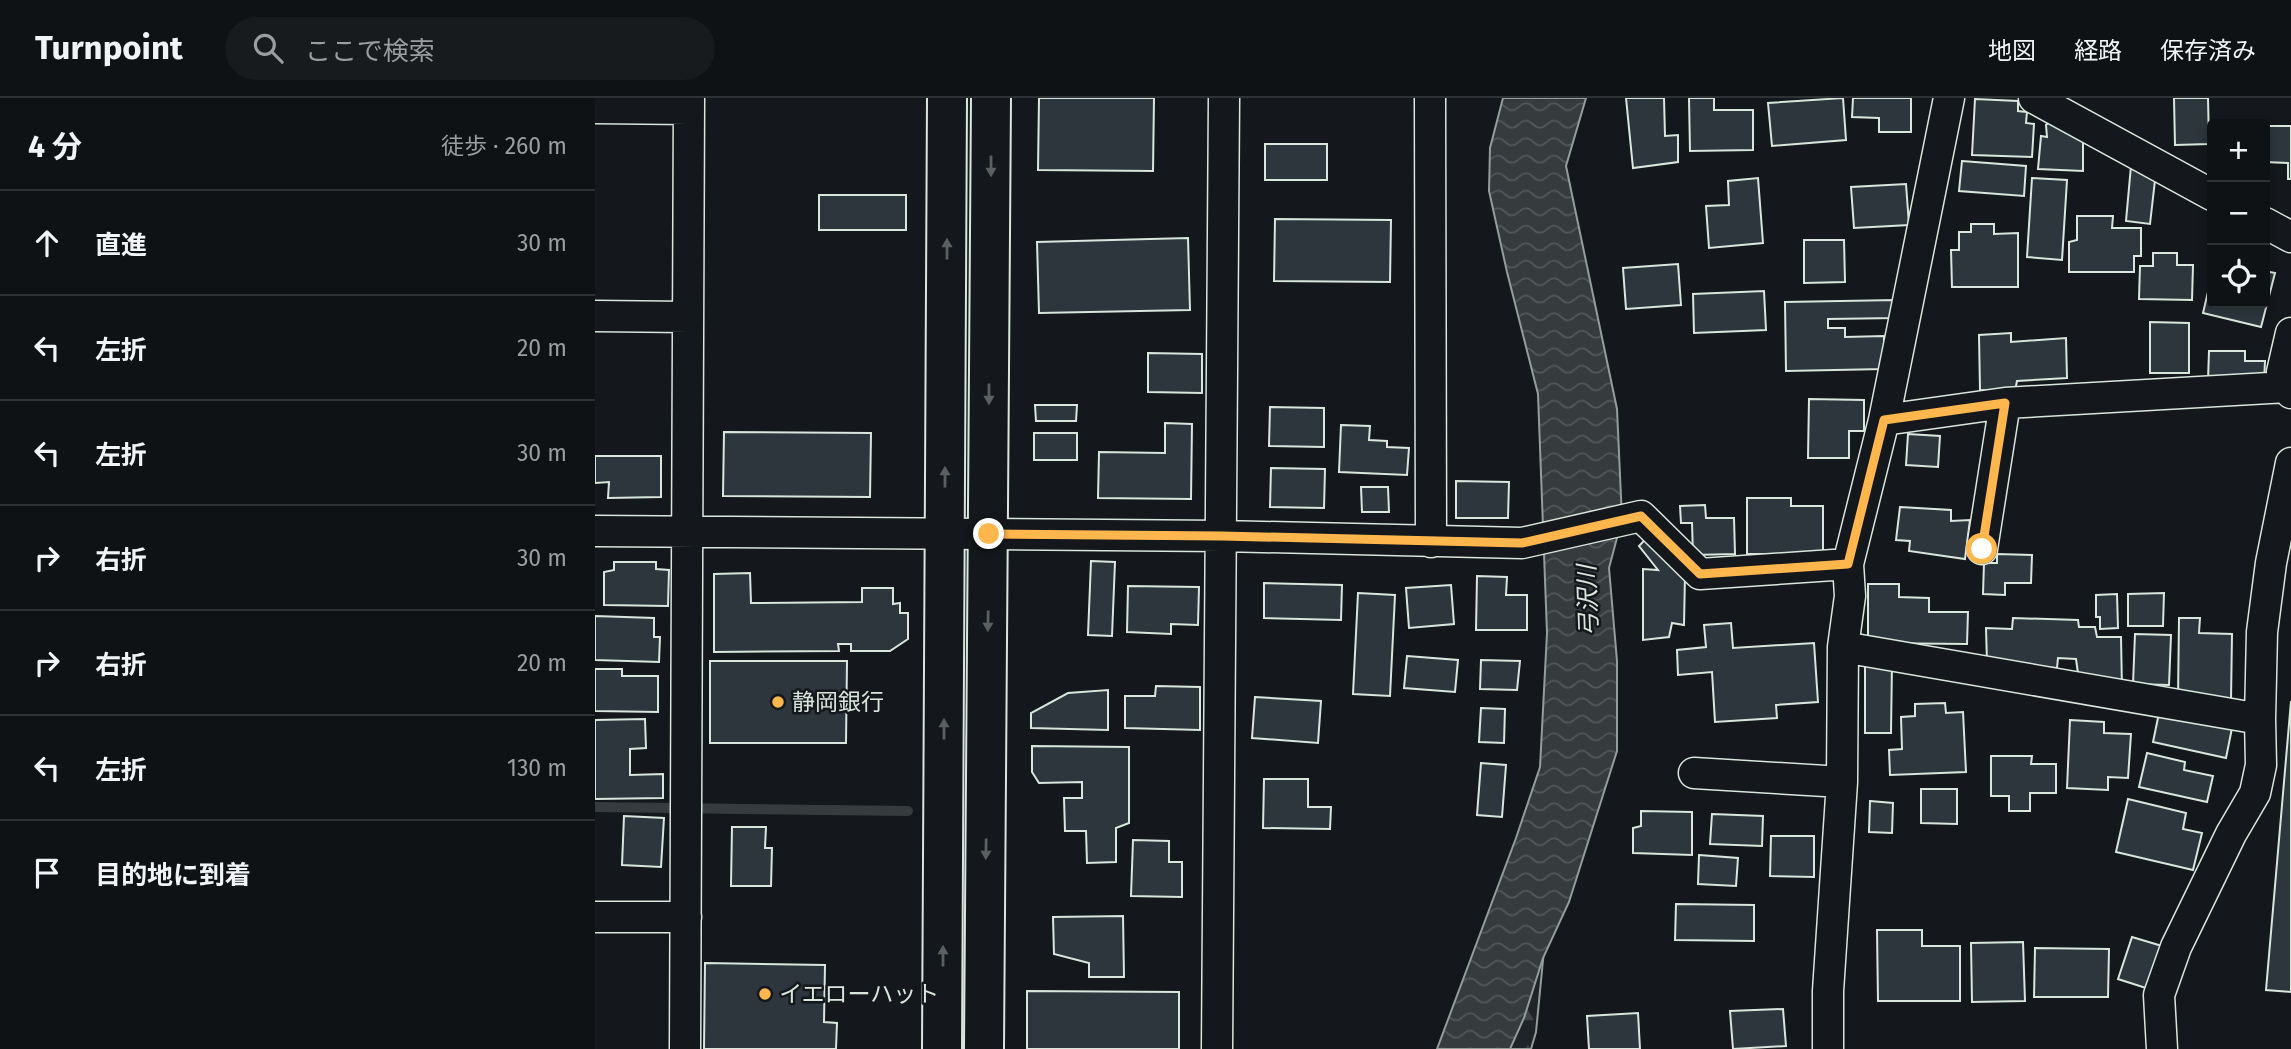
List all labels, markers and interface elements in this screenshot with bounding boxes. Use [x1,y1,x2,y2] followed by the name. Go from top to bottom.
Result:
[225,17,715,80] search box
[35,28,183,68] text: Turnpoint
[249,29,287,67] icon: search
[305,36,435,67] text: ここで検索
[1988,37,2036,65] text: 地図
[2074,37,2122,65] text: 経路
[2160,37,2256,65] text: 保存済み
[2207,119,2270,308] map controls
[2207,119,2270,182] button: +
[28,129,82,165] text: 4 分
[441,132,567,160] text: 徒歩 · 260 m
[985,155,997,177] one-way arrow
[2207,182,2270,245] button: −
[28,224,66,262] icon: ahead
[517,229,567,257] text: 30 m
[95,230,147,261] text: 直進
[941,238,953,260] one-way arrow
[2207,245,2270,308] button: locate
[28,329,66,367] icon: left
[517,334,567,362] text: 20 m
[95,335,147,366] text: 左折
[983,383,995,405] one-way arrow
[28,434,66,472] icon: left
[517,439,567,467] text: 30 m
[95,440,147,471] text: 左折
[940,466,951,488] one-way arrow
[973,518,1004,549] route end
[1966,533,1997,564] route start
[28,539,66,577] icon: right
[517,544,567,572] text: 30 m
[95,545,147,576] text: 右折
[1573,562,1603,637] water label: 弓沢川
[982,610,994,632] one-way arrow
[28,644,66,682] icon: right
[517,649,567,677] text: 20 m
[95,650,147,681] text: 右折
[792,688,884,716] place label: 静岡銀行
[770,694,786,710] marker: 静岡銀行
[938,718,950,740] one-way arrow
[28,749,66,787] icon: left
[507,754,567,782] text: 130 m
[95,755,147,786] text: 左折
[980,838,991,860] one-way arrow
[28,854,66,892] icon: arrive
[95,860,251,891] text: 目的地に到着
[937,945,949,967] one-way arrow
[779,980,939,1008] place label: イエローハット
[757,986,773,1002] marker: イエローハット

